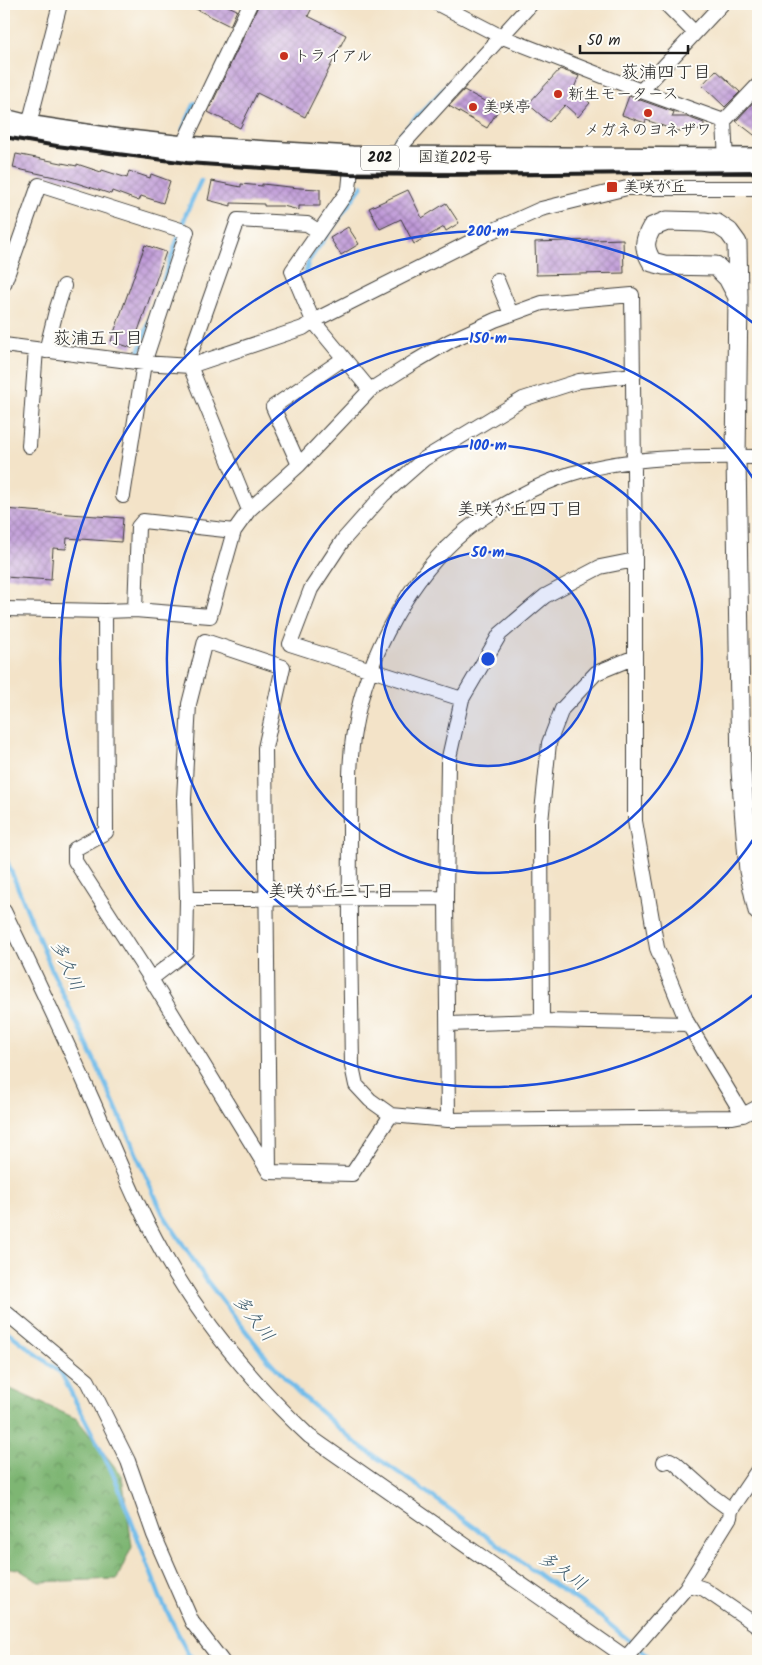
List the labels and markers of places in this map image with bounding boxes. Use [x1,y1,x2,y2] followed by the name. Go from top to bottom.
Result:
[294,44,372,69] place label: トライアル
[278,50,290,62] marker: トライアル
[568,82,679,107] place label: 新生モータース
[552,88,564,100] marker: 新生モータース
[483,95,531,120] place label: 美咲亭
[467,101,479,113] marker: 美咲亭
[642,107,654,119] marker: メガネのヨネザワ
[584,118,712,143] place label: メガネのヨネザワ
[623,175,687,200] place label: 美咲が丘
[605,180,619,194] marker: 美咲が丘
[479,650,497,668] centre of rings

